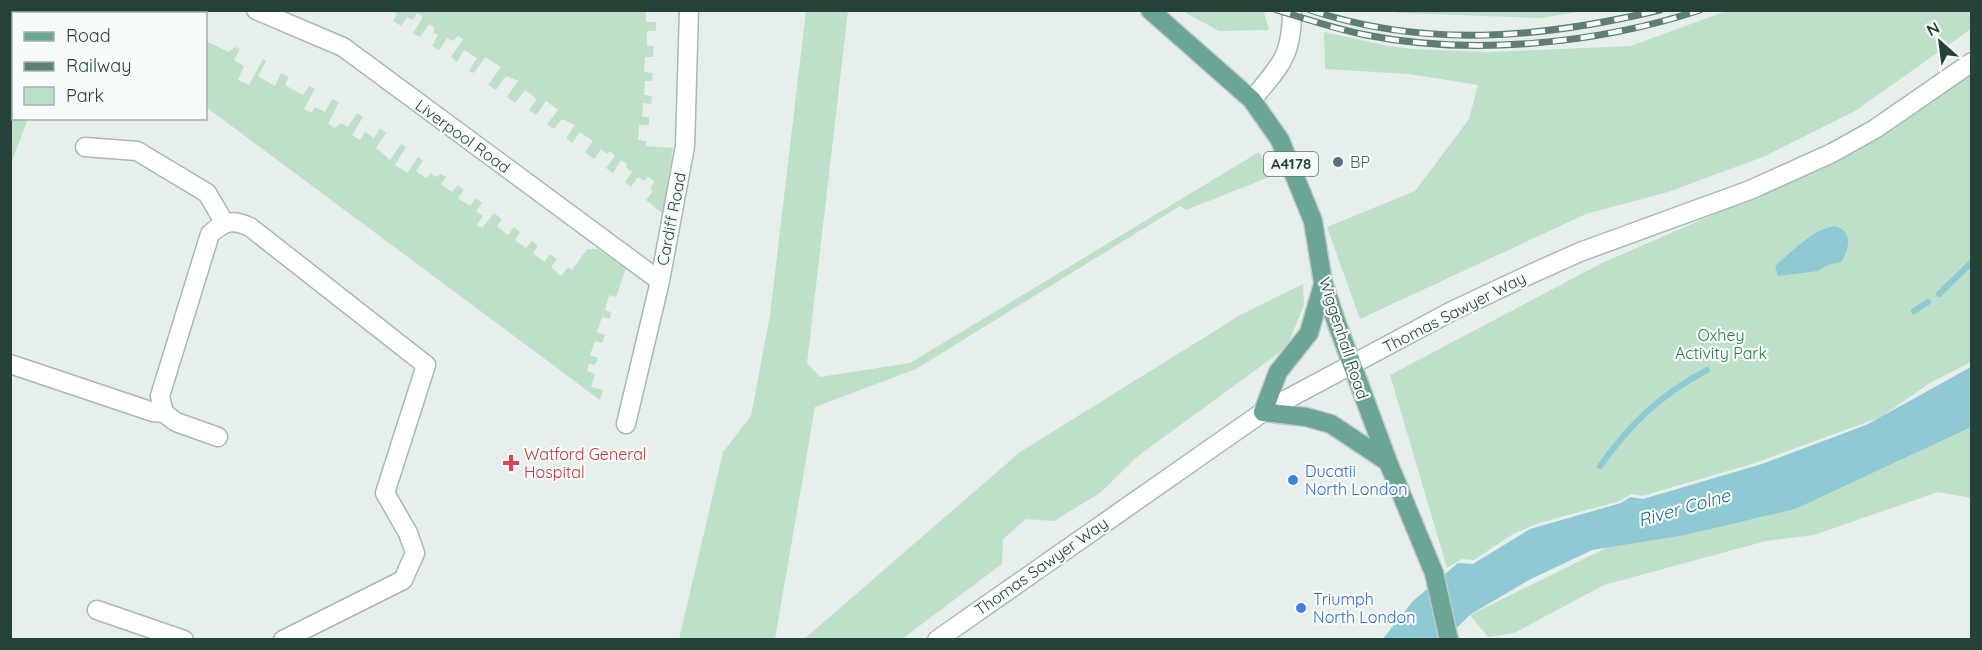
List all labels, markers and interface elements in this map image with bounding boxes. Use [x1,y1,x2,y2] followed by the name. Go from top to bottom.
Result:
[12,12,207,120] legend
[1910,12,1970,72] north arrow
[1923,17,1943,40] text: N
[66,24,111,47] text: Road
[66,54,132,77] text: Railway
[66,84,104,107] text: Park
[412,95,514,177] street label: Liverpool Road
[1264,152,1318,176] road number: A4178
[1350,152,1370,172] place label: BP
[1331,155,1345,169] marker: BP
[652,171,690,267] street label: Cardiff Road
[1379,267,1529,357] street label: Thomas Sawyer Way
[1315,275,1373,401] street label: Wiggenhall Road
[1675,325,1767,363] park label: Oxhey Activity Park
[524,444,647,482] place label: Watford General Hospital
[502,454,520,472] marker: Watford General Hospital
[1305,461,1407,499] place label: Ducatii North London
[1286,473,1300,487] marker: Ducatii North London
[1635,483,1733,532] water label: River Colne
[971,513,1111,619] street label: Thomas Sawyer Way
[1313,589,1415,627] place label: Triumph North London
[1294,601,1308,615] marker: Triumph North London

